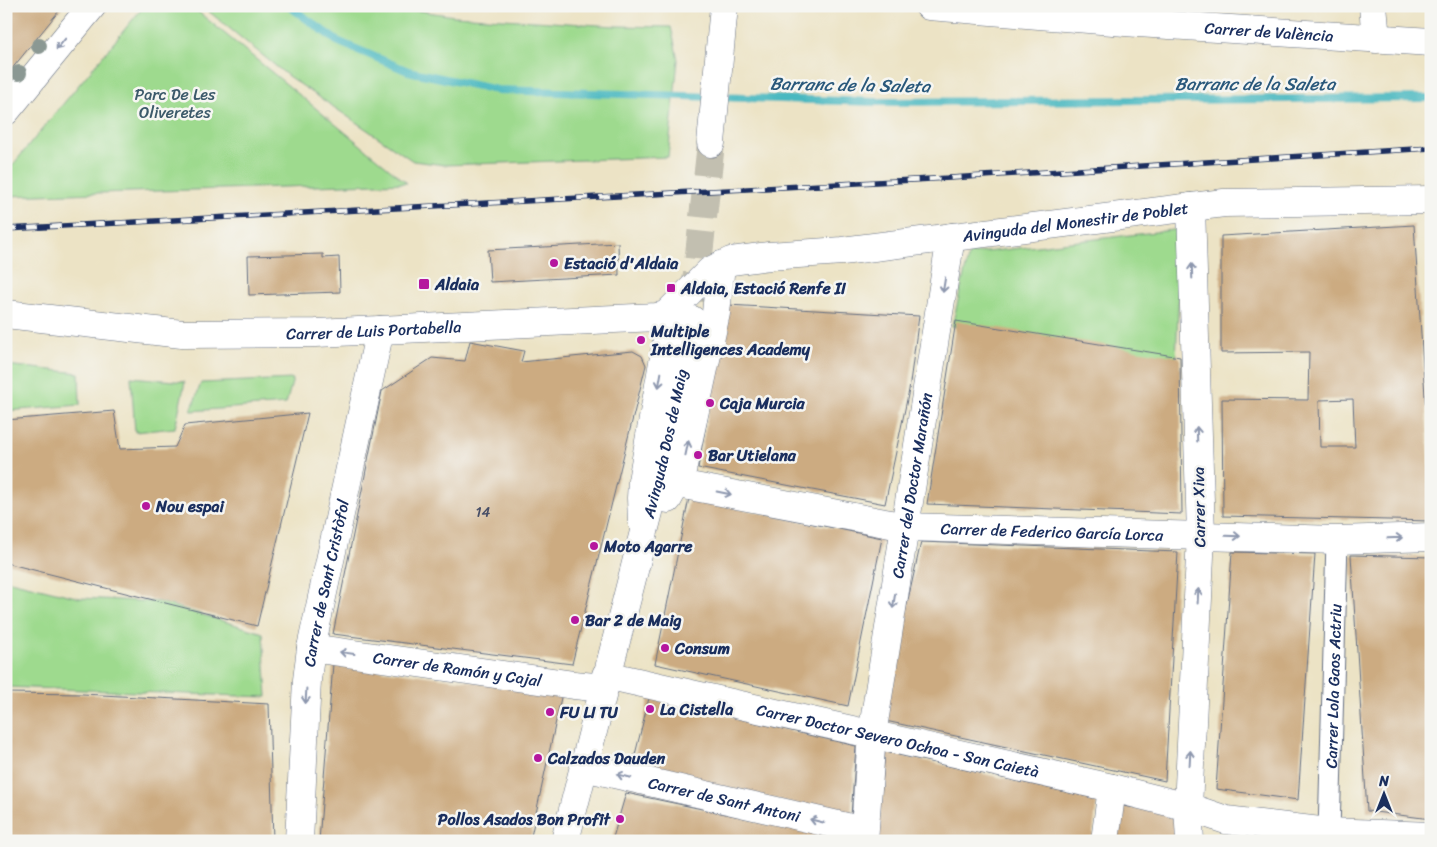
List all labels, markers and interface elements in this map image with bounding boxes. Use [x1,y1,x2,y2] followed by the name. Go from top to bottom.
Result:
[1204,13,1334,50] street label: Carrer de València
[55,37,66,50] one-way arrow
[770,68,932,102] water label: Barranc de la Saleta
[1175,68,1337,100] water label: Barranc de la Saleta
[135,80,216,127] park label: Parc De Les Oliveretes
[960,193,1190,250] street label: Avinguda del Monestir de Poblet
[564,249,679,278] place label: Estació d'Aldaia
[548,257,560,269] marker: Estació d'Aldaia
[1187,264,1196,280] one-way arrow
[434,270,480,299] place label: Aldaia
[680,274,847,303] place label: Aldaia, Estació Renfe II
[938,276,948,292] one-way arrow
[417,277,431,291] marker: Aldaia
[665,282,677,294] marker: Aldaia, Estació Renfe II
[286,312,462,348] street label: Carrer de Luis Portabella
[650,317,811,364] place label: Multiple Intelligences Academy
[635,334,647,346] marker: Multiple Intelligences Academy
[633,366,696,522] street label: Avinguda Dos de Maig
[655,372,665,388] one-way arrow
[719,389,806,418] place label: Caja Murcia
[883,390,941,580] street label: Carrer del Doctor Marañón
[704,397,716,409] marker: Caja Murcia
[1193,426,1202,442] one-way arrow
[682,440,692,456] one-way arrow
[708,441,797,470] place label: Bar Utielana
[692,449,704,461] marker: Bar Utielana
[1184,466,1214,548] street label: Carrer Xiva
[715,489,731,498] one-way arrow
[155,492,226,521] place label: Nou espai
[294,496,357,668] street label: Carrer de Sant Cristòfol
[140,500,152,512] marker: Nou espai
[476,500,491,525] house number: 14
[940,514,1165,549] street label: Carrer de Federico García Lorca
[603,532,693,561] place label: Moto Agarre
[1225,532,1241,541] one-way arrow
[1387,533,1403,542] one-way arrow
[588,540,600,552] marker: Moto Agarre
[1193,588,1202,604] one-way arrow
[889,593,899,609] one-way arrow
[1316,603,1350,769] street label: Carrer Lola Gaos Actriu
[585,606,682,635] place label: Bar 2 de Maig
[569,614,581,626] marker: Bar 2 de Maig
[674,634,730,663] place label: Consum
[371,642,544,695] street label: Carrer de Ramón y Cajal
[659,642,671,654] marker: Consum
[340,648,356,658] one-way arrow
[302,688,311,704] one-way arrow
[660,695,733,724] place label: La Cistella
[754,695,1042,786] street label: Carrer Doctor Severo Ochoa - San Caietà
[559,698,619,727] place label: FU LI TU
[644,703,656,715] marker: La Cistella
[544,706,556,718] marker: FU LI TU
[547,744,665,773] place label: Calzados Dauden
[1186,751,1195,767] one-way arrow
[532,752,544,764] marker: Calzados Dauden
[645,768,804,831] street label: Carrer de Sant Antoni
[1378,769,1389,794] text: N
[1360,770,1410,820] north arrow
[617,771,633,780] one-way arrow
[438,805,612,834] place label: Pollos Asados Bon Profit
[614,813,626,825] marker: Pollos Asados Bon Profit
[809,816,825,825] one-way arrow

